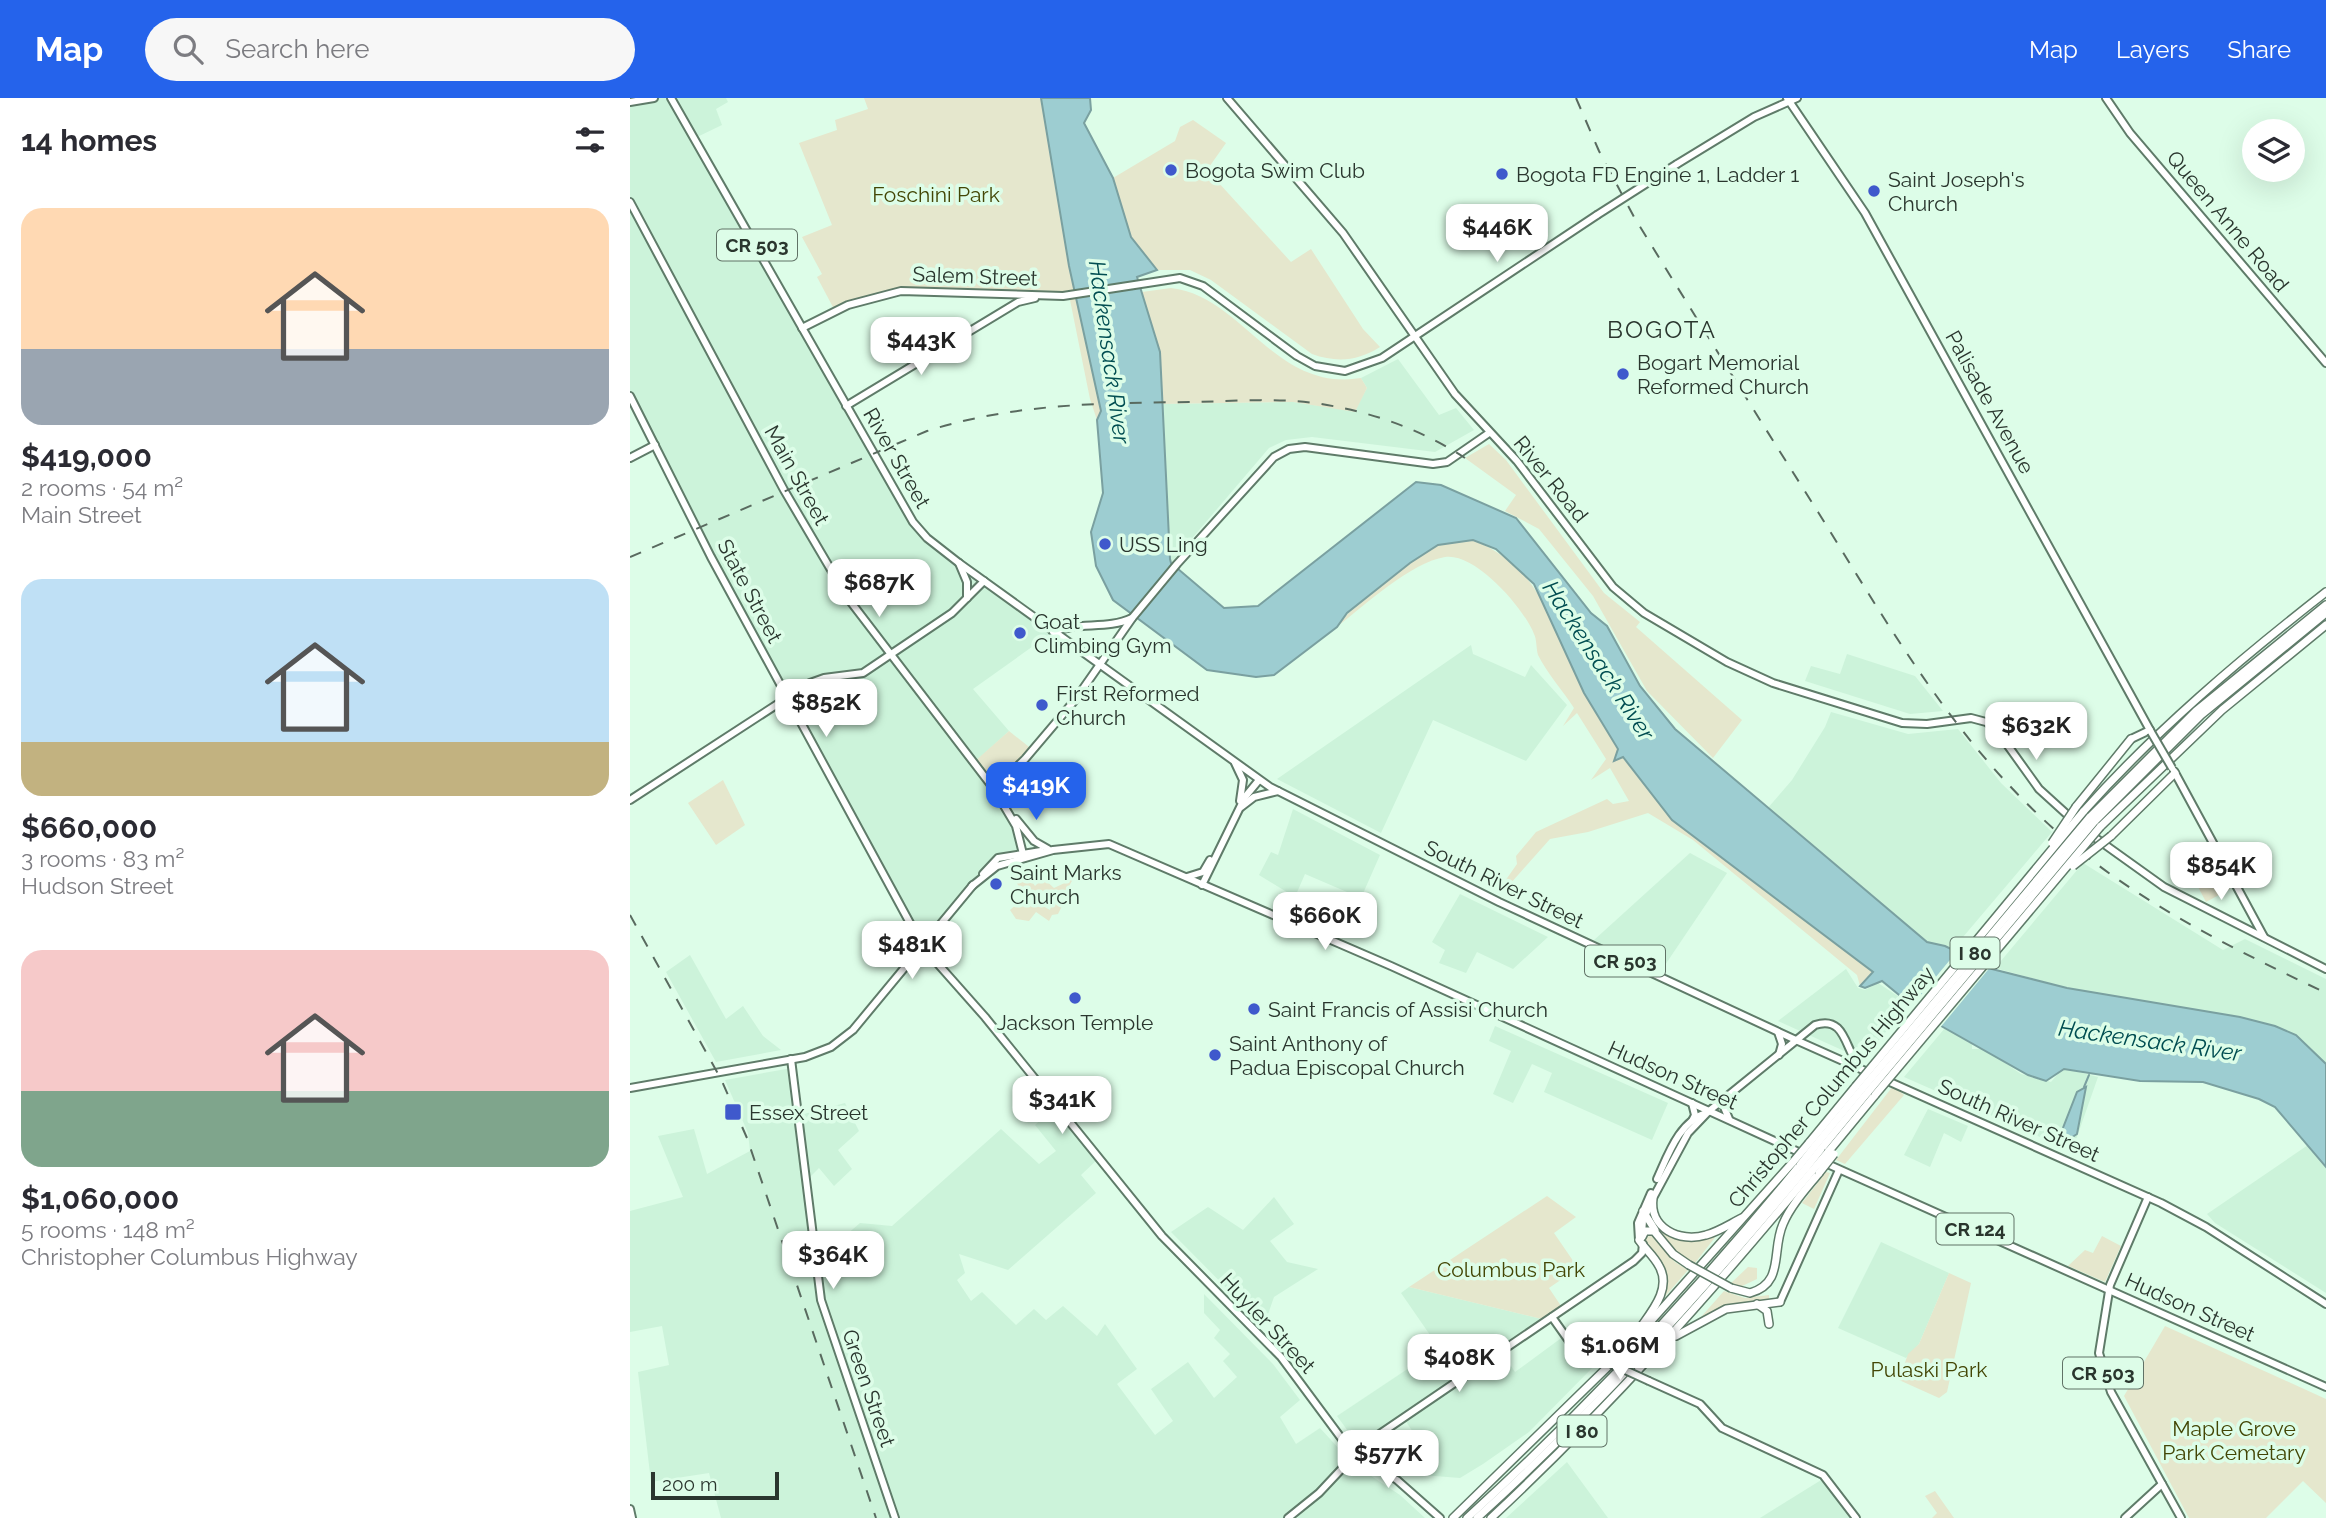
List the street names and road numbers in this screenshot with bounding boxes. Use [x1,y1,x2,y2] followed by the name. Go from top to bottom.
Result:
[2162,145,2294,297] street label: Queen Anne Road
[717,230,797,260] road number: CR 503
[912,261,1038,291] street label: Salem Street
[1940,326,2040,478] street label: Palisade Avenue
[858,403,936,513] street label: River Street
[759,421,835,529] street label: Main Street
[1509,431,1593,527] street label: River Road
[712,535,788,647] street label: State Street
[1420,835,1588,933] street label: South River Street
[1950,938,2000,968] road number: I 80
[1585,946,1665,976] road number: CR 503
[1723,961,1939,1213] street label: Christopher Columbus Highway
[1604,1035,1742,1115] street label: Hudson Street
[1934,1073,2104,1167] street label: South River Street
[1936,1214,2014,1245] road number: CR 124
[2121,1267,2259,1347] street label: Hudson Street
[1215,1268,1321,1378] street label: Huyler Street
[837,1326,901,1450] street label: Green Street
[2063,1358,2143,1388] road number: CR 503
[1558,1415,1606,1446] road number: I 80

